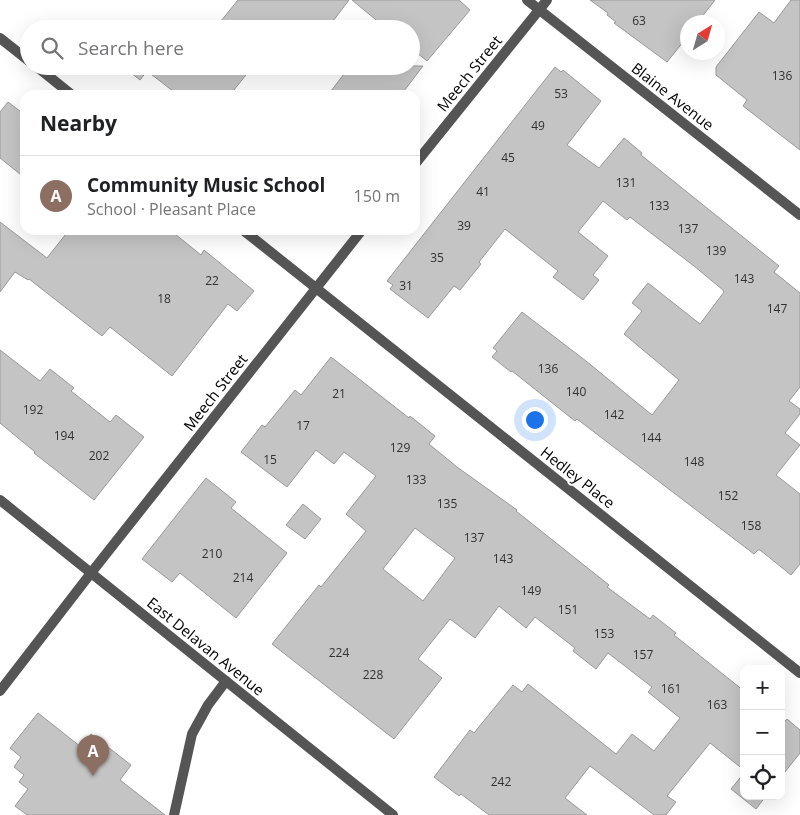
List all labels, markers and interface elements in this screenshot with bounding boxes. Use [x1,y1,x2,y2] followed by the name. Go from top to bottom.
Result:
[632,12,646,29] house number: 63
[680,15,725,60] north arrow
[20,20,420,75] search box
[432,31,506,115] street label: Meech Street
[38,34,66,62] icon: search
[78,35,184,61] text: Search here
[628,58,718,134] street label: Blaine Avenue
[772,67,792,84] house number: 136
[554,85,568,102] house number: 53
[40,109,117,137] text: Nearby
[531,117,545,134] house number: 49
[501,149,515,166] house number: 45
[87,172,325,198] text: Community Music School
[616,174,636,191] house number: 131
[476,183,490,200] house number: 41
[50,185,62,207] text: A
[354,185,400,207] text: 150 m
[649,197,669,214] house number: 133
[87,198,256,220] text: School · Pleasant Place
[457,217,471,234] house number: 39
[678,220,698,237] house number: 137
[706,242,726,259] house number: 139
[430,249,444,266] house number: 35
[734,270,754,287] house number: 143
[205,272,219,289] house number: 22
[399,277,413,294] house number: 31
[157,290,171,307] house number: 18
[767,300,787,317] house number: 147
[179,349,251,435] street label: Meech Street
[538,360,558,377] house number: 136
[566,383,586,400] house number: 140
[332,385,346,402] house number: 21
[23,401,43,418] house number: 192
[604,406,624,423] house number: 142
[522,407,548,433] your location
[296,417,310,434] house number: 17
[54,427,74,444] house number: 194
[641,429,661,446] house number: 144
[390,439,410,456] house number: 129
[537,442,619,512] street label: Hedley Place
[89,447,109,464] house number: 202
[263,451,277,468] house number: 15
[684,453,704,470] house number: 148
[406,471,426,488] house number: 133
[718,487,738,504] house number: 152
[437,495,457,512] house number: 135
[741,517,761,534] house number: 158
[464,529,484,546] house number: 137
[202,545,222,562] house number: 210
[493,550,513,567] house number: 143
[233,569,253,586] house number: 214
[521,582,541,599] house number: 149
[143,592,269,700] street label: East Delavan Avenue
[558,601,578,618] house number: 151
[594,625,614,642] house number: 153
[329,644,349,661] house number: 224
[633,646,653,663] house number: 157
[740,665,785,800] map controls
[740,665,785,710] button: +
[363,666,383,683] house number: 228
[661,680,681,697] house number: 161
[707,696,727,713] house number: 163
[740,710,785,755] button: −
[77,735,109,776] pin: A
[740,755,785,800] button: locate
[491,773,511,790] house number: 242

